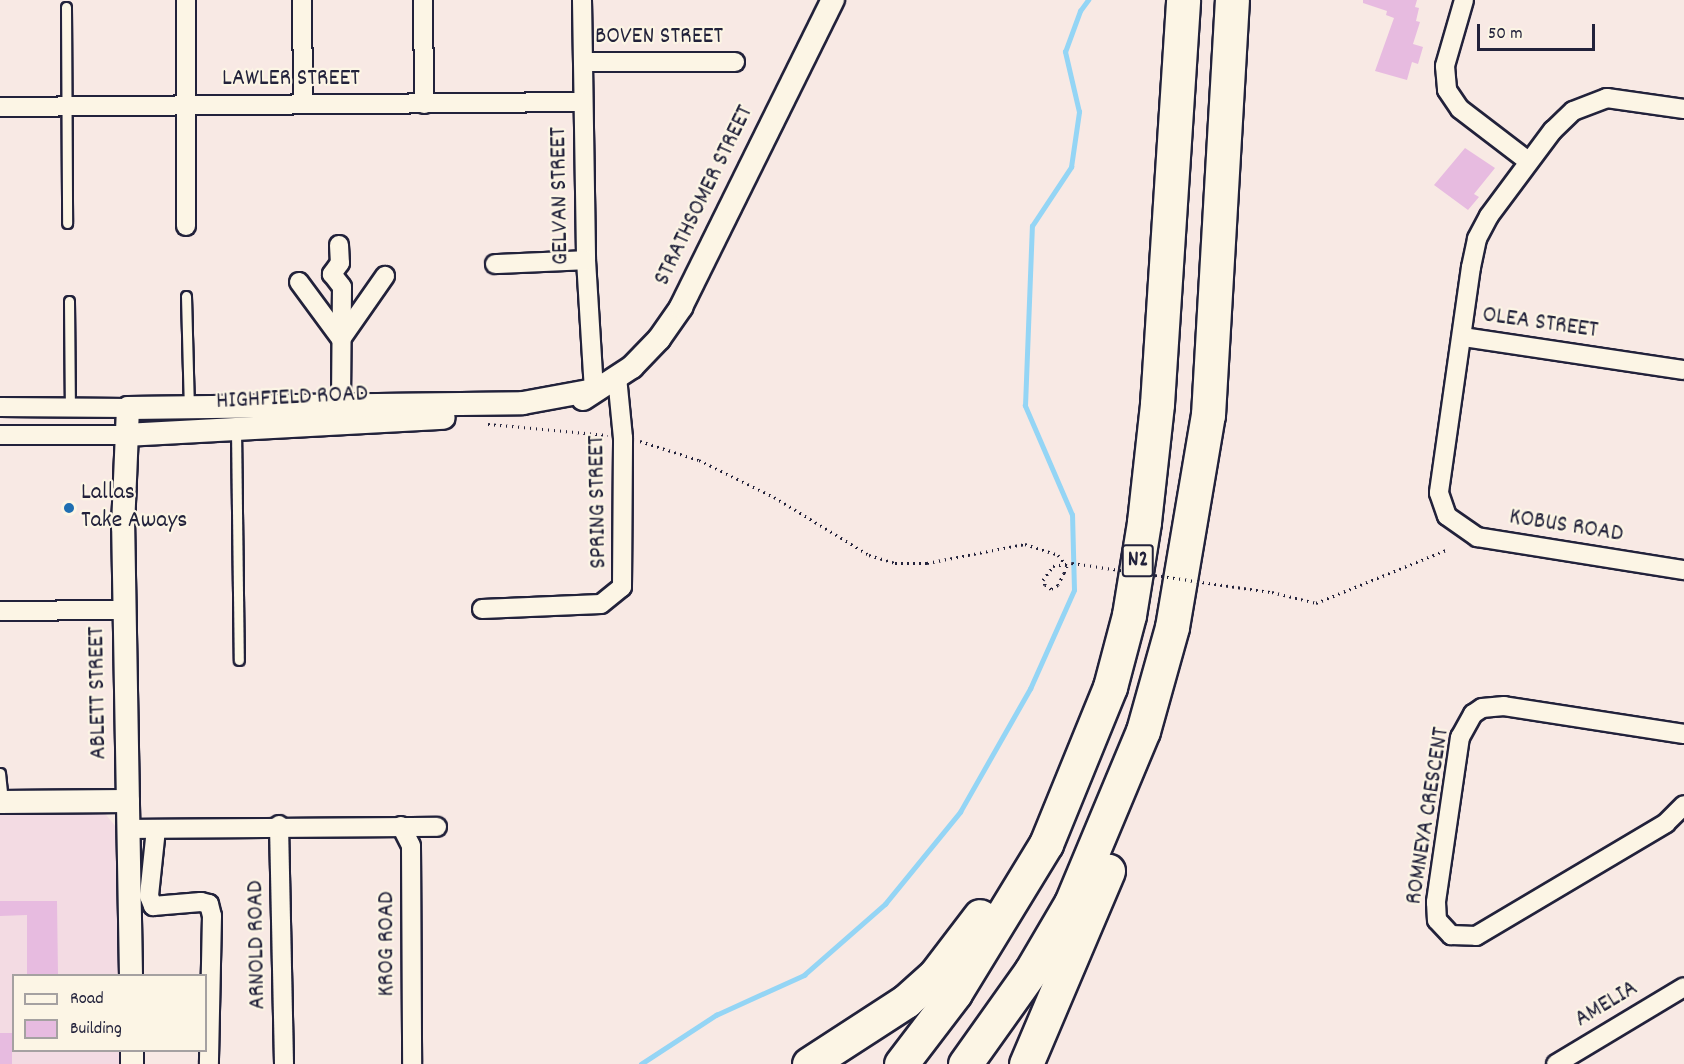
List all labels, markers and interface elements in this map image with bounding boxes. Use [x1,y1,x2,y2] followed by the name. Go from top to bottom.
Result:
[1480,12,1598,50] scale bar
[1488,22,1523,47] text: 50 m
[595,24,723,52] street label: BOVEN STREET
[222,66,360,94] street label: LAWLER STREET
[649,101,761,291] street label: STRATHSOMER STREET
[545,127,577,265] street label: GELVAN STREET
[1480,302,1600,346] street label: OLEA STREET
[215,381,369,417] street label: HIGHFIELD ROAD
[583,435,615,569] street label: SPRING STREET
[81,480,187,536] place label: Lallas Take Aways
[62,501,76,515] marker: Lallas Take Aways
[1507,504,1625,550] street label: KOBUS ROAD
[1122,542,1154,580] road number: N2
[83,626,115,760] street label: ABLETT STREET
[1401,725,1457,907] street label: ROMNEYA CRESCENT
[242,880,274,1010] street label: ARNOLD ROAD
[374,891,402,997] street label: KROG ROAD
[12,974,207,1052] legend
[1570,975,1644,1035] street label: AMELIA
[70,987,104,1012] text: Road
[70,1017,122,1042] text: Building

